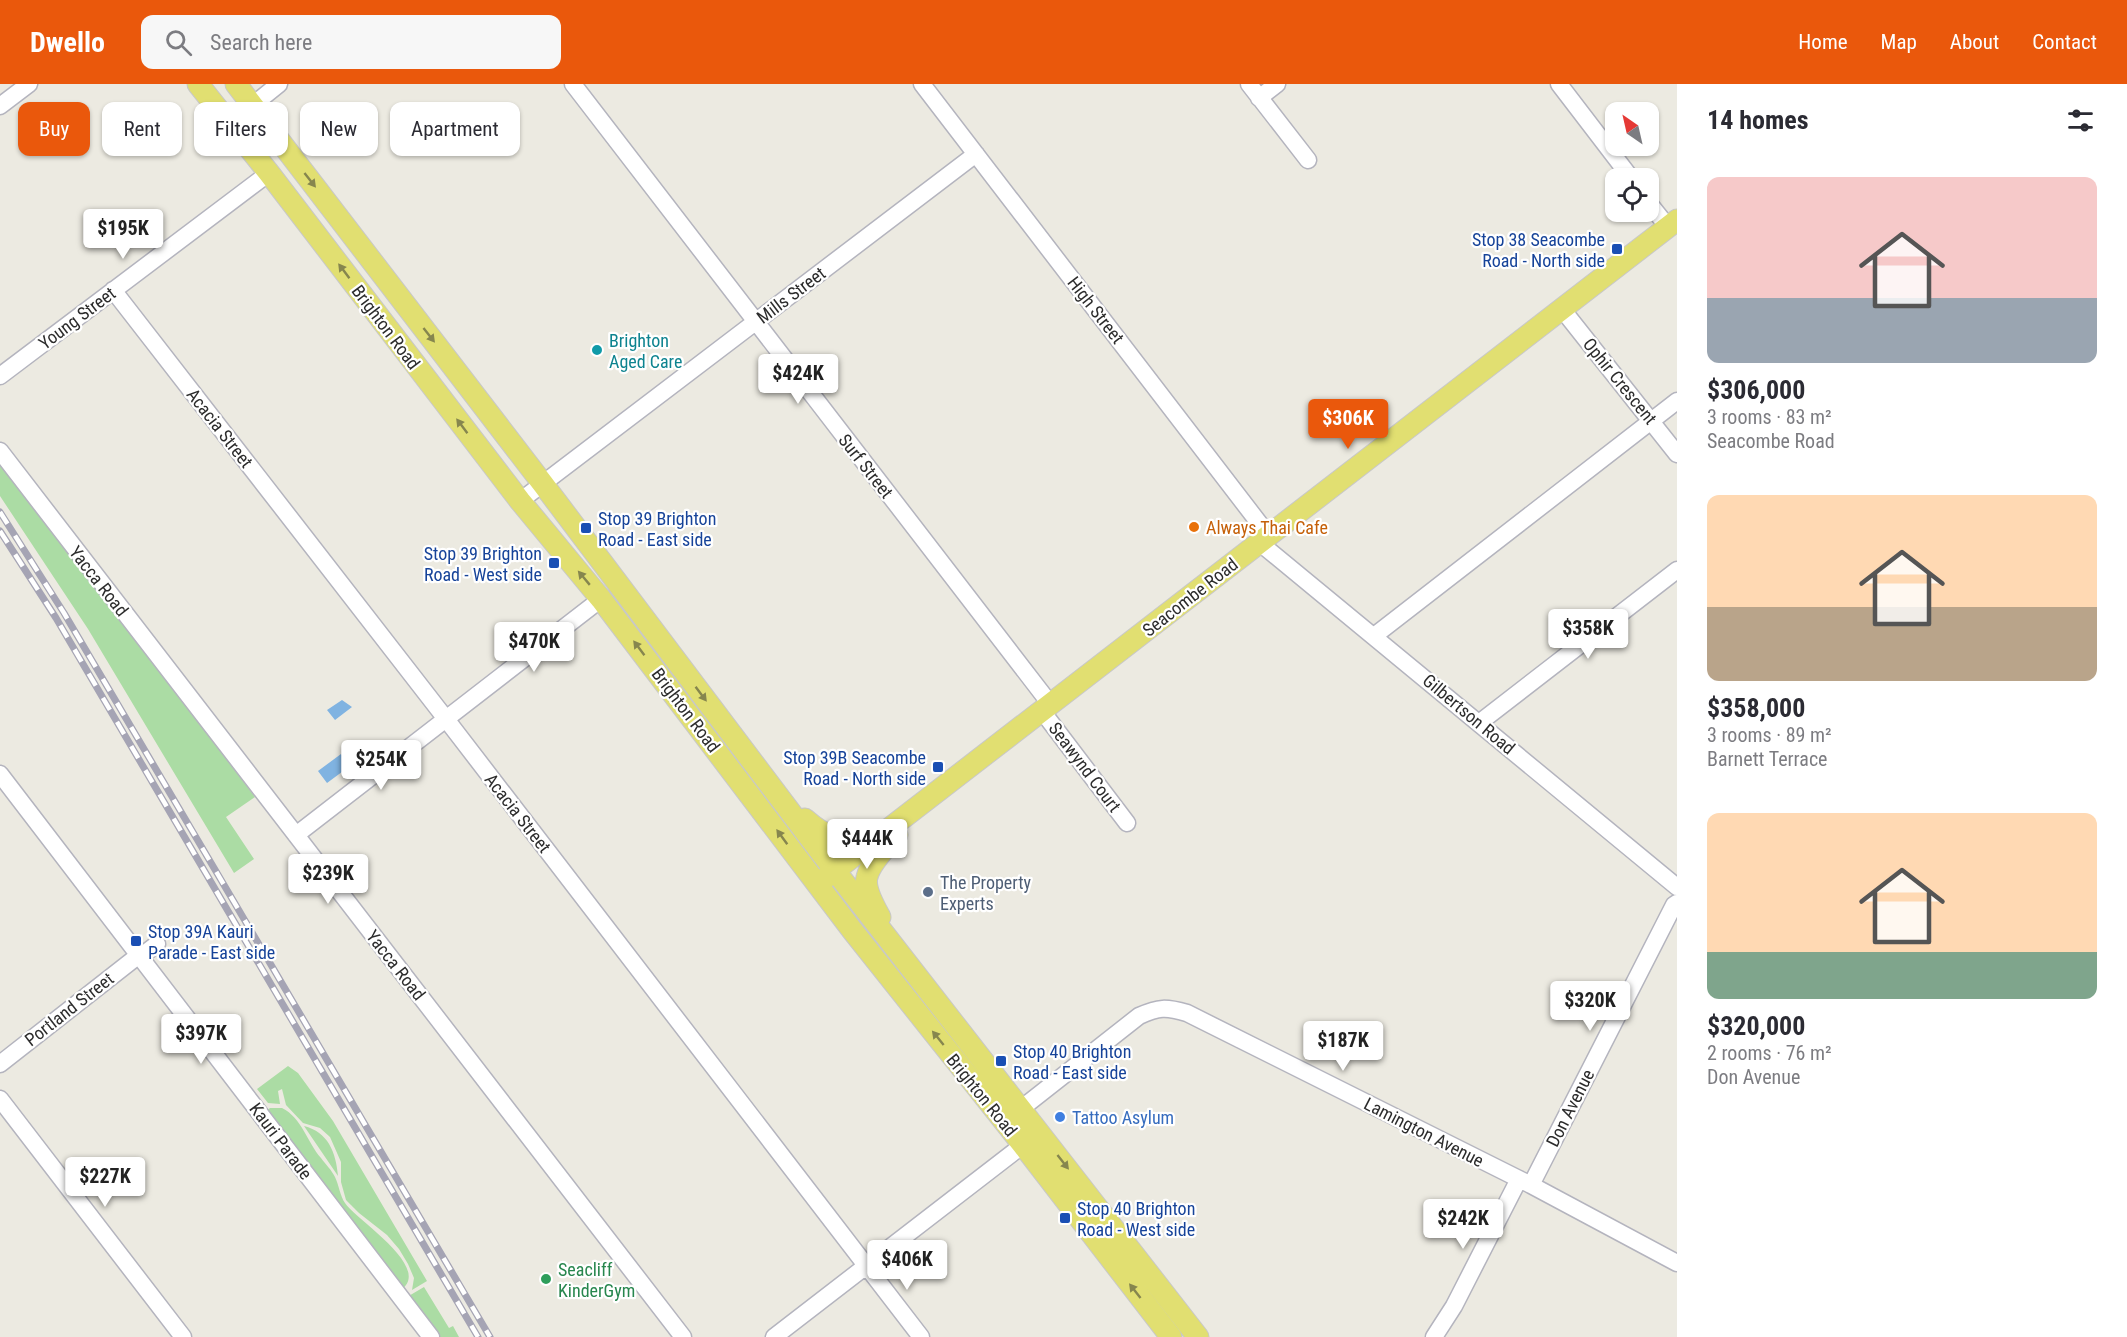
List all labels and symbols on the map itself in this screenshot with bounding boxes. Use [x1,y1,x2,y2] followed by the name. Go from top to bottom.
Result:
[1605,102,1659,156] north arrow
[304,173,316,188] one-way arrow
[81,209,165,260] pin: $195K
[1472,229,1605,271] place label: Stop 38 Seacombe Road - North side
[1610,242,1624,256] marker: Stop 38 Seacombe Road - North side
[753,262,829,328] street label: Mills Street
[337,263,350,279] one-way arrow
[1063,272,1129,348] street label: High Street
[347,281,425,373] street label: Brighton Road
[35,282,119,354] street label: Young Street
[423,327,435,343] one-way arrow
[609,330,682,372] place label: Brighton Aged Care
[1579,334,1661,428] street label: Ophir Crescent
[590,343,604,357] marker: Brighton Aged Care
[756,354,840,405] pin: $424K
[183,384,257,472] street label: Acacia Street
[1306,399,1390,450] pin: $306K
[456,418,468,434] one-way arrow
[834,430,898,502] street label: Surf Street
[598,508,716,550] place label: Stop 39 Brighton Road - East side
[1206,517,1328,538] place label: Always Thai Cafe
[1187,520,1201,534] marker: Always Thai Cafe
[579,521,593,535] marker: Stop 39 Brighton Road - East side
[65,542,133,620] street label: Yacca Road
[424,543,542,585] place label: Stop 39 Brighton Road - West side
[1138,553,1242,641] street label: Seacombe Road
[547,556,561,570] marker: Stop 39 Brighton Road - West side
[578,571,591,586] one-way arrow
[1546,609,1630,660] pin: $358K
[492,622,576,673] pin: $470K
[633,641,645,657] one-way arrow
[647,664,725,756] street label: Brighton Road
[1419,669,1519,759] street label: Gilbertson Road
[695,685,707,701] one-way arrow
[1045,718,1125,816] street label: Seawynd Court
[339,740,423,791] pin: $254K
[783,747,926,789] place label: Stop 39B Seacombe Road - North side
[931,760,945,774] marker: Stop 39B Seacombe Road - North side
[481,769,555,857] street label: Acacia Street
[825,819,909,870] pin: $444K
[776,830,788,846] one-way arrow
[286,854,370,905] pin: $239K
[940,872,1032,914] place label: The Property Experts
[921,885,935,899] marker: The Property Experts
[148,921,275,963] place label: Stop 39A Kauri Parade - East side
[362,926,430,1004] street label: Yacca Road
[129,934,143,948] marker: Stop 39A Kauri Parade - East side
[20,968,118,1050] street label: Portland Street
[1548,981,1632,1032] pin: $320K
[159,1014,243,1065] pin: $397K
[1301,1021,1385,1072] pin: $187K
[932,1031,944,1046] one-way arrow
[1013,1041,1131,1083] place label: Stop 40 Brighton Road - East side
[942,1049,1022,1141] street label: Brighton Road
[994,1054,1008,1068] marker: Stop 40 Brighton Road - East side
[1542,1066,1598,1150] street label: Don Avenue
[1361,1093,1487,1171] street label: Lamington Avenue
[245,1099,317,1183] street label: Kauri Parade
[1072,1107,1174,1128] place label: Tattoo Asylum
[1053,1110,1067,1124] marker: Tattoo Asylum
[1057,1153,1069,1169] one-way arrow
[63,1157,147,1208] pin: $227K
[1077,1198,1195,1240] place label: Stop 40 Brighton Road - West side
[1421,1199,1505,1250] pin: $242K
[1058,1211,1072,1225] marker: Stop 40 Brighton Road - West side
[865,1240,949,1291] pin: $406K
[558,1259,635,1301] place label: Seacliff KinderGym
[539,1272,553,1286] marker: Seacliff KinderGym
[1130,1283,1142,1298] one-way arrow

